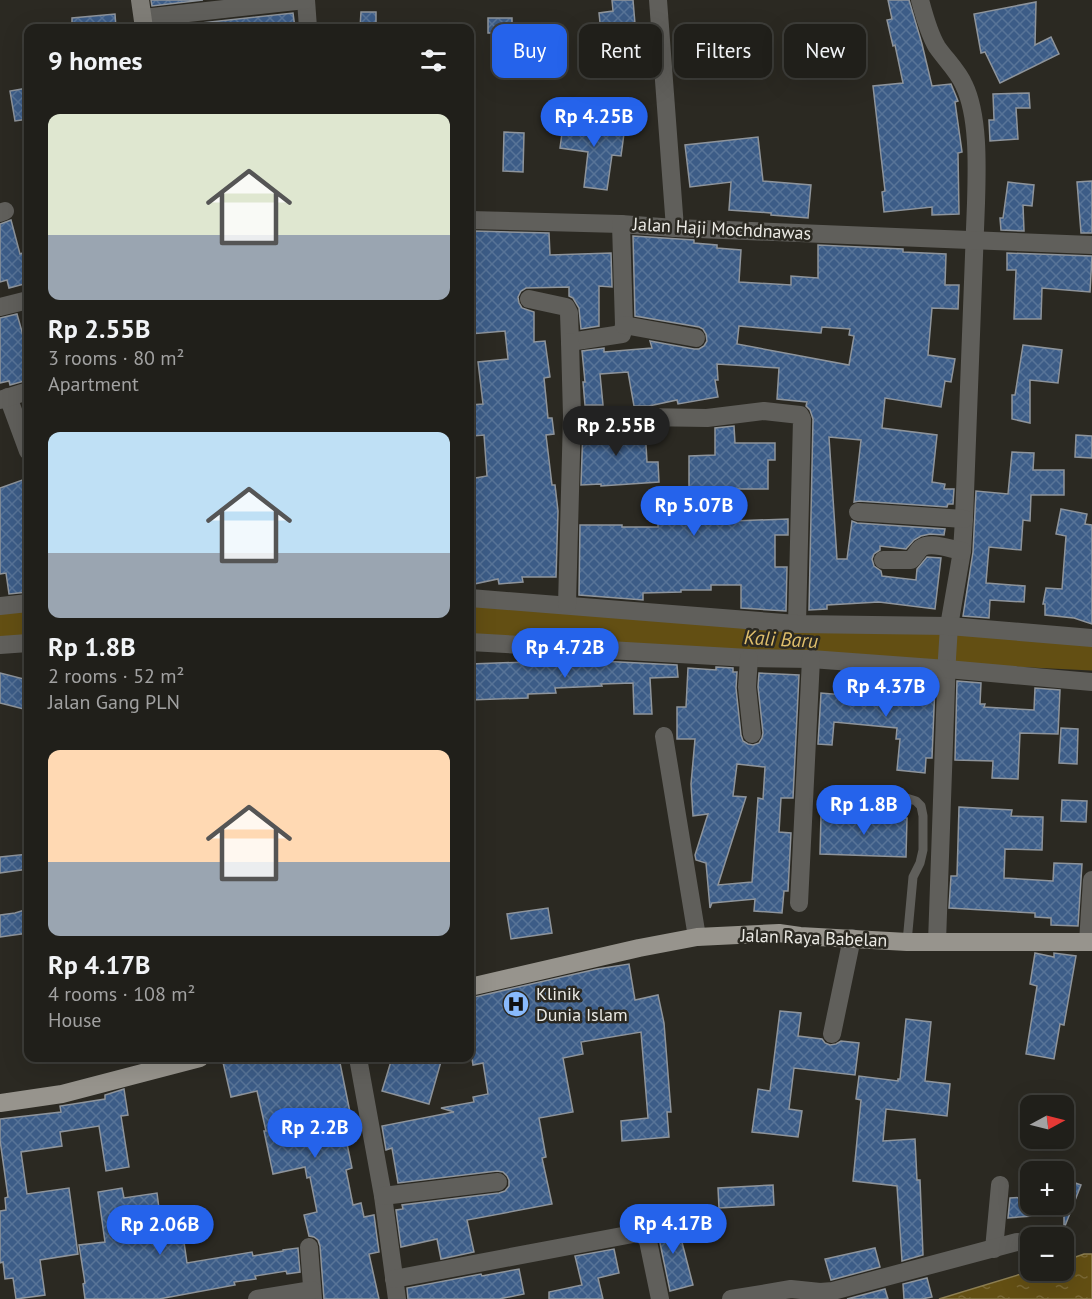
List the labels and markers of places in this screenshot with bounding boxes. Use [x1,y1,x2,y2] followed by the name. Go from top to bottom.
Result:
[532,97,656,148] pin: Rp 4.25B
[554,406,678,457] pin: Rp 2.55B
[632,486,756,537] pin: Rp 5.07B
[503,628,627,679] pin: Rp 4.72B
[824,667,948,718] pin: Rp 4.37B
[809,785,919,836] pin: Rp 1.8B
[536,982,628,1026] place label: Klinik Dunia Islam
[501,989,531,1019] hospital icon: Klinik Dunia Islam
[260,1108,370,1159] pin: Rp 2.2B
[611,1204,735,1255] pin: Rp 4.17B
[98,1205,222,1256] pin: Rp 2.06B

